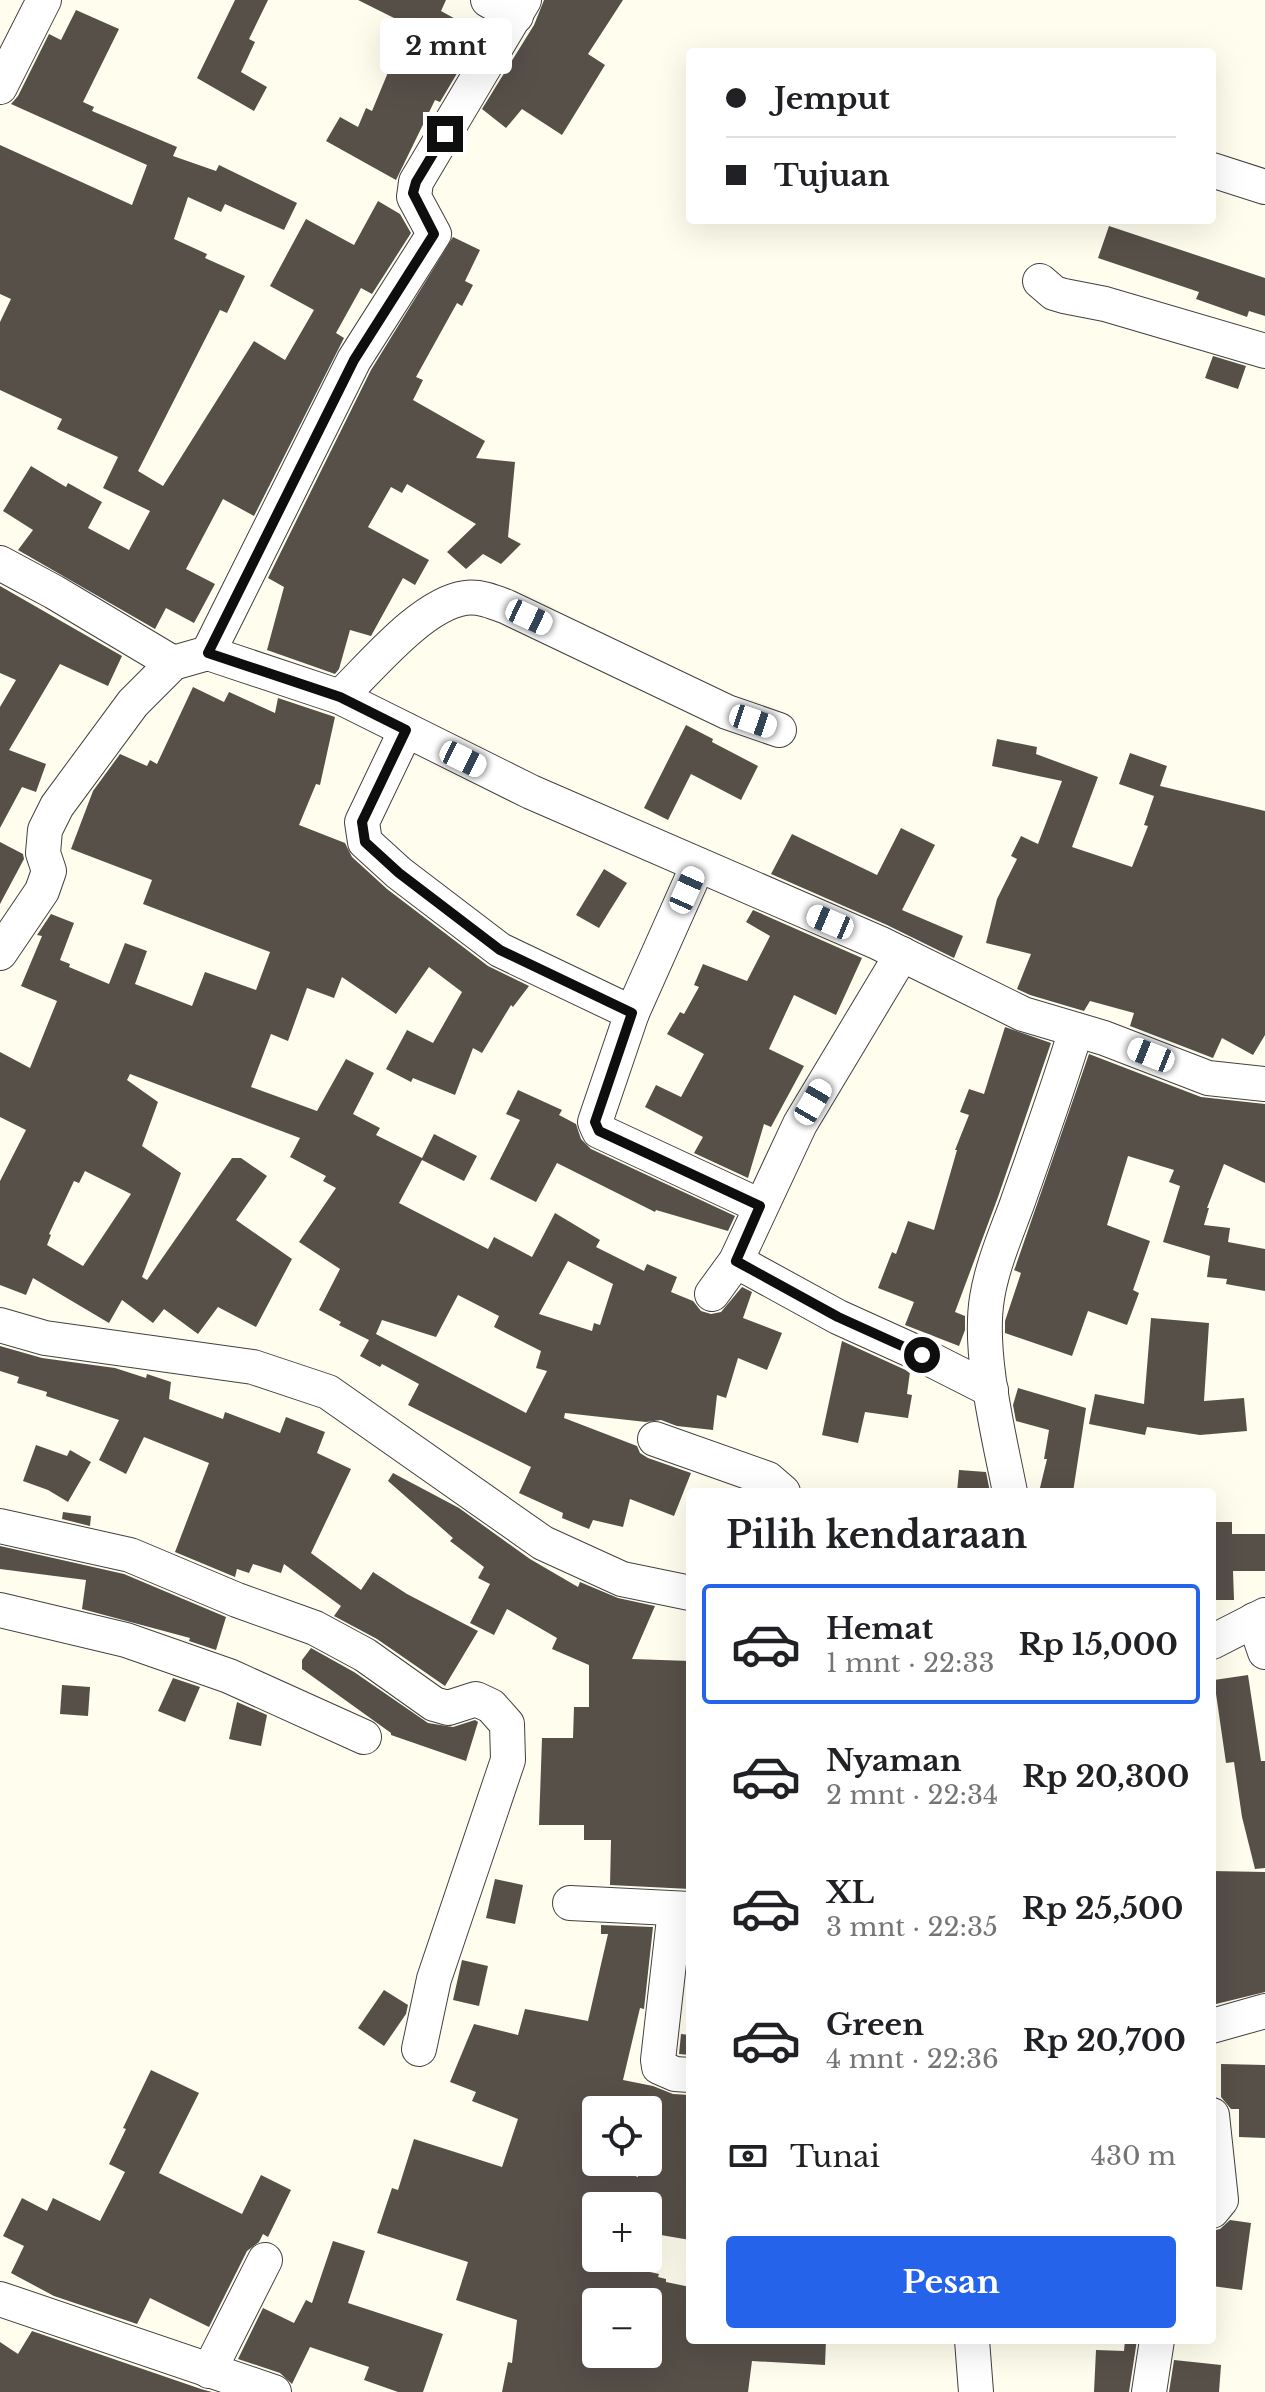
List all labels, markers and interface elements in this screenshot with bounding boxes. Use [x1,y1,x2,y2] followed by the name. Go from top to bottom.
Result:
[379,18,511,74] callout: 2 mnt
[405,30,487,62] text: 2 mnt
[774,80,890,117] text: Jemput
[427,116,463,152] route end
[774,157,890,194] text: Tujuan
[502,596,556,638] car
[726,702,780,740] car
[436,738,490,780] car
[666,863,708,917] car
[803,902,857,942] car
[1124,1035,1178,1075] car
[791,1075,835,1129] car
[904,1337,940,1373] route start
[726,1513,1027,1558] text: Pilih kendaraan
[730,1608,802,1680] icon: car
[826,1610,933,1647] text: Hemat
[1019,1626,1178,1663] text: Rp 15,000
[826,1647,995,1679] text: 1 mnt · 22:33
[730,1740,802,1812] icon: car
[826,1742,962,1779] text: Nyaman
[1022,1758,1189,1795] text: Rp 20,300
[826,1779,998,1811] text: 2 mnt · 22:34
[730,1872,802,1944] icon: car
[826,1874,874,1911] text: XL
[1022,1890,1183,1927] text: Rp 25,500
[826,1911,998,1943] text: 3 mnt · 22:35
[730,2004,802,2076] icon: car
[826,2006,924,2043] text: Green
[1023,2022,1186,2059] text: Rp 20,700
[826,2043,999,2075] text: 4 mnt · 22:36
[582,2096,662,2368] map controls
[582,2096,662,2176] button: locate
[726,2134,770,2178] icon: cash
[790,2138,880,2175] text: Tunai
[1091,2140,1176,2172] text: 430 m
[582,2192,662,2272] button: +
[726,2236,1176,2328] button: Pesan
[582,2288,662,2368] button: −

